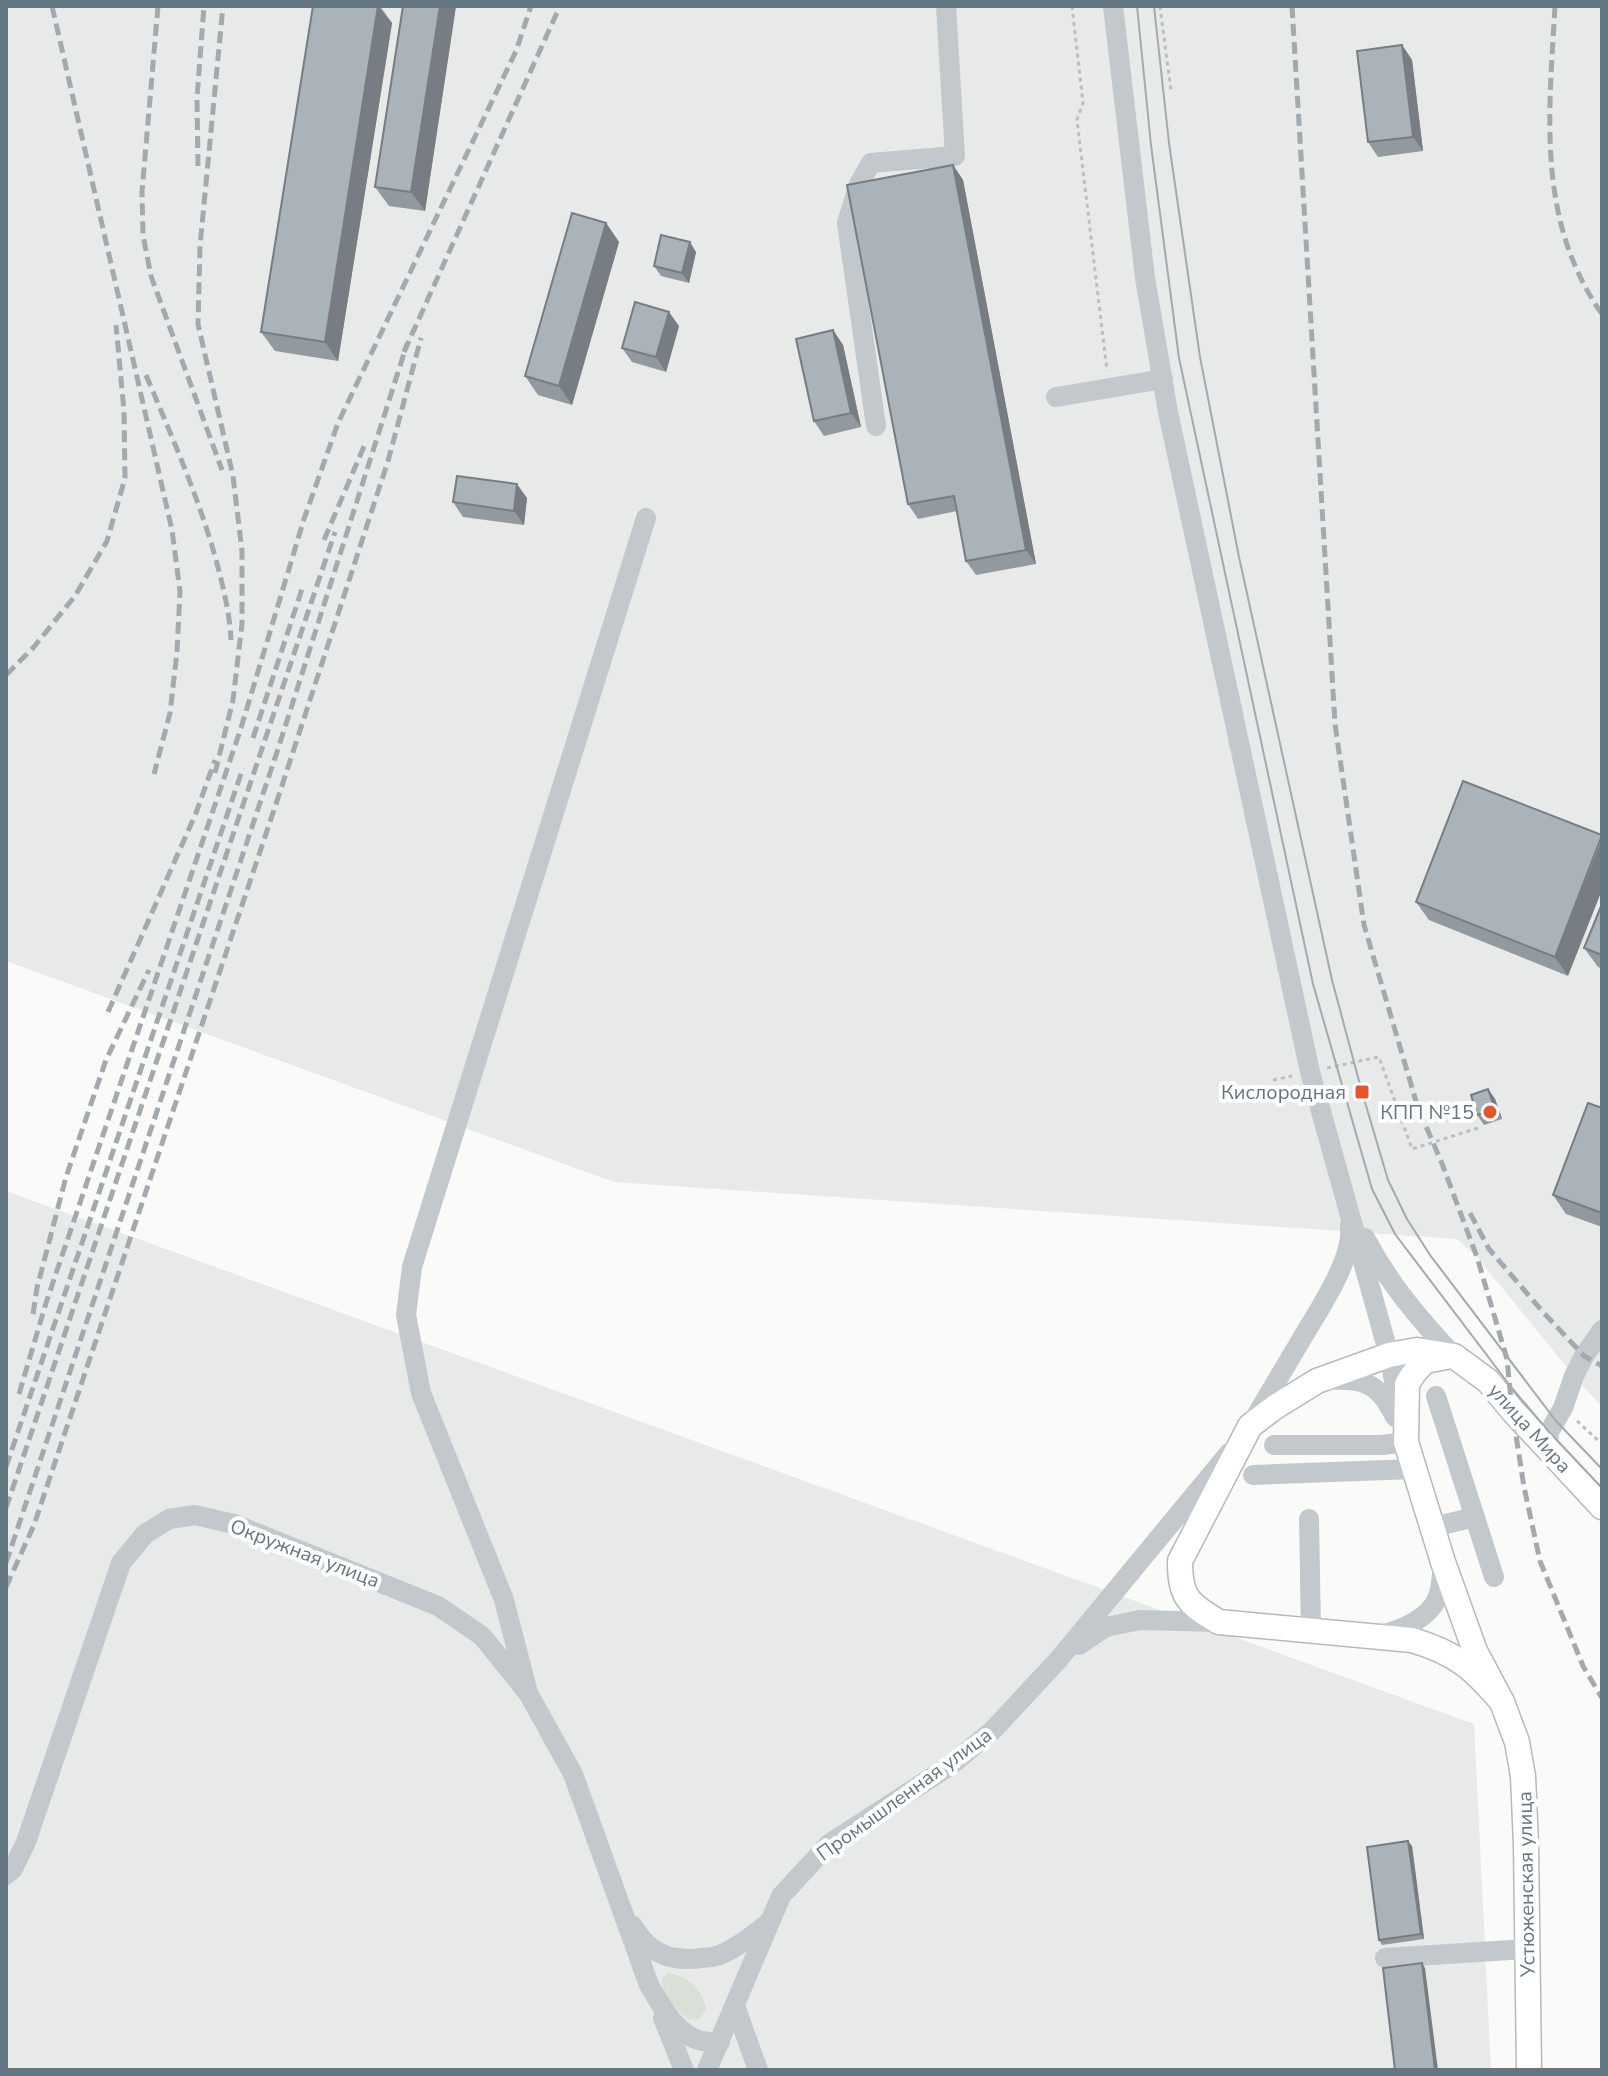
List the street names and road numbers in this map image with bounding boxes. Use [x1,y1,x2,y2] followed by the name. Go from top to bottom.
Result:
[1482,1378,1577,1479] street label: улица Мира
[226,1513,383,1594] street label: Окружная улица
[811,1722,997,1867] street label: Промышленная улица
[1511,1791,1542,1978] street label: Устюженская улица

